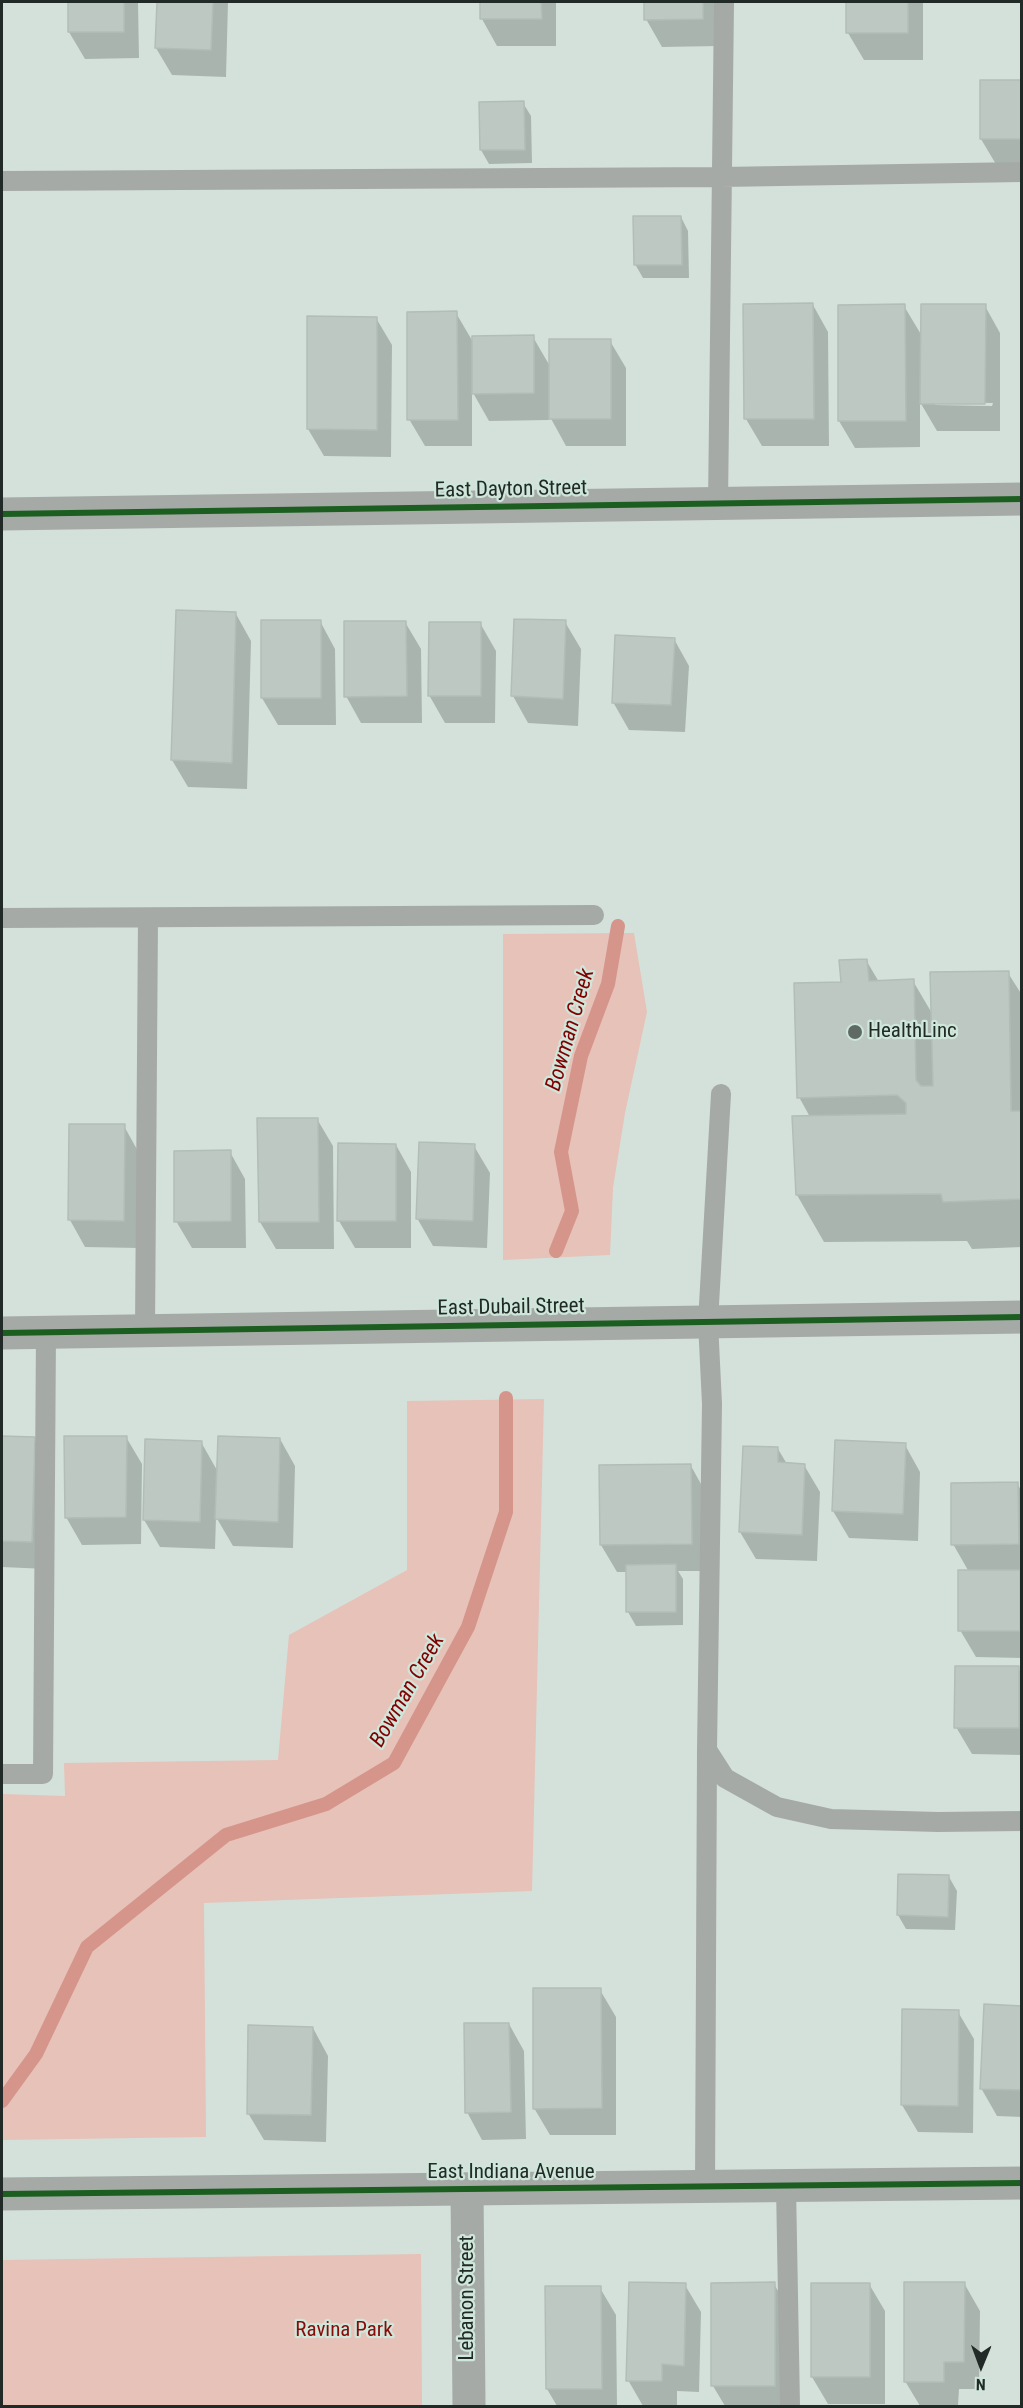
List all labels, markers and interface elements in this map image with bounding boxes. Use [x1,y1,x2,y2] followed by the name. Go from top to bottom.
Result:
[435,476,587,504] street label: East Dayton Street
[541,966,601,1094] water label: Bowman Creek
[868,1019,957,1045] place label: HealthLinc
[846,1023,864,1041] marker: HealthLinc
[437,1294,585,1322] street label: East Dubail Street
[365,1630,451,1752] water label: Bowman Creek
[427,2160,595,2186] street label: East Indiana Avenue
[455,2235,481,2361] street label: Lebanon Street
[295,2318,393,2344] park label: Ravina Park
[951,2336,1011,2396] north arrow
[976,2375,986,2394] text: N

